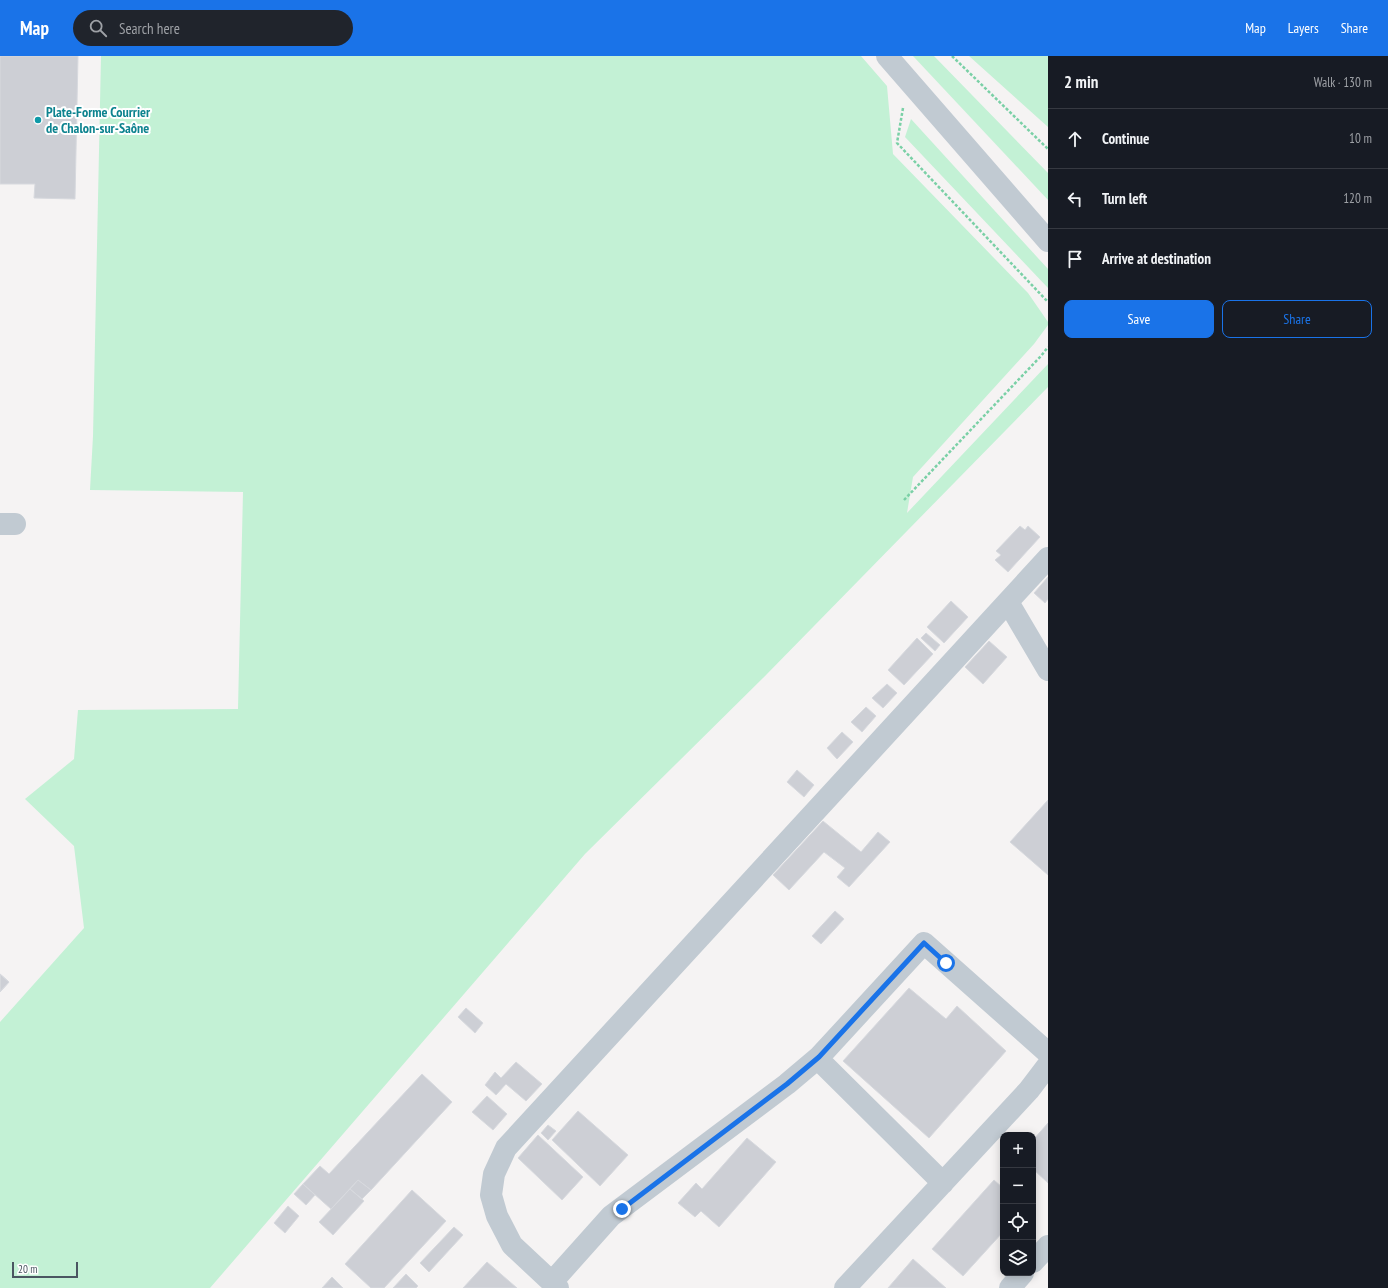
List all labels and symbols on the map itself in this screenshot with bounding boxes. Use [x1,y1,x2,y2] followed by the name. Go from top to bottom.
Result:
[46,103,151,137] place label: Plate-Forme Courrier de Chalon-sur-Saône
[33,115,43,125] marker: Plate-Forme Courrier de Chalon-sur-Saône
[937,954,955,972] route start
[613,1200,631,1218] route end
[12,1260,78,1279] scale bar

